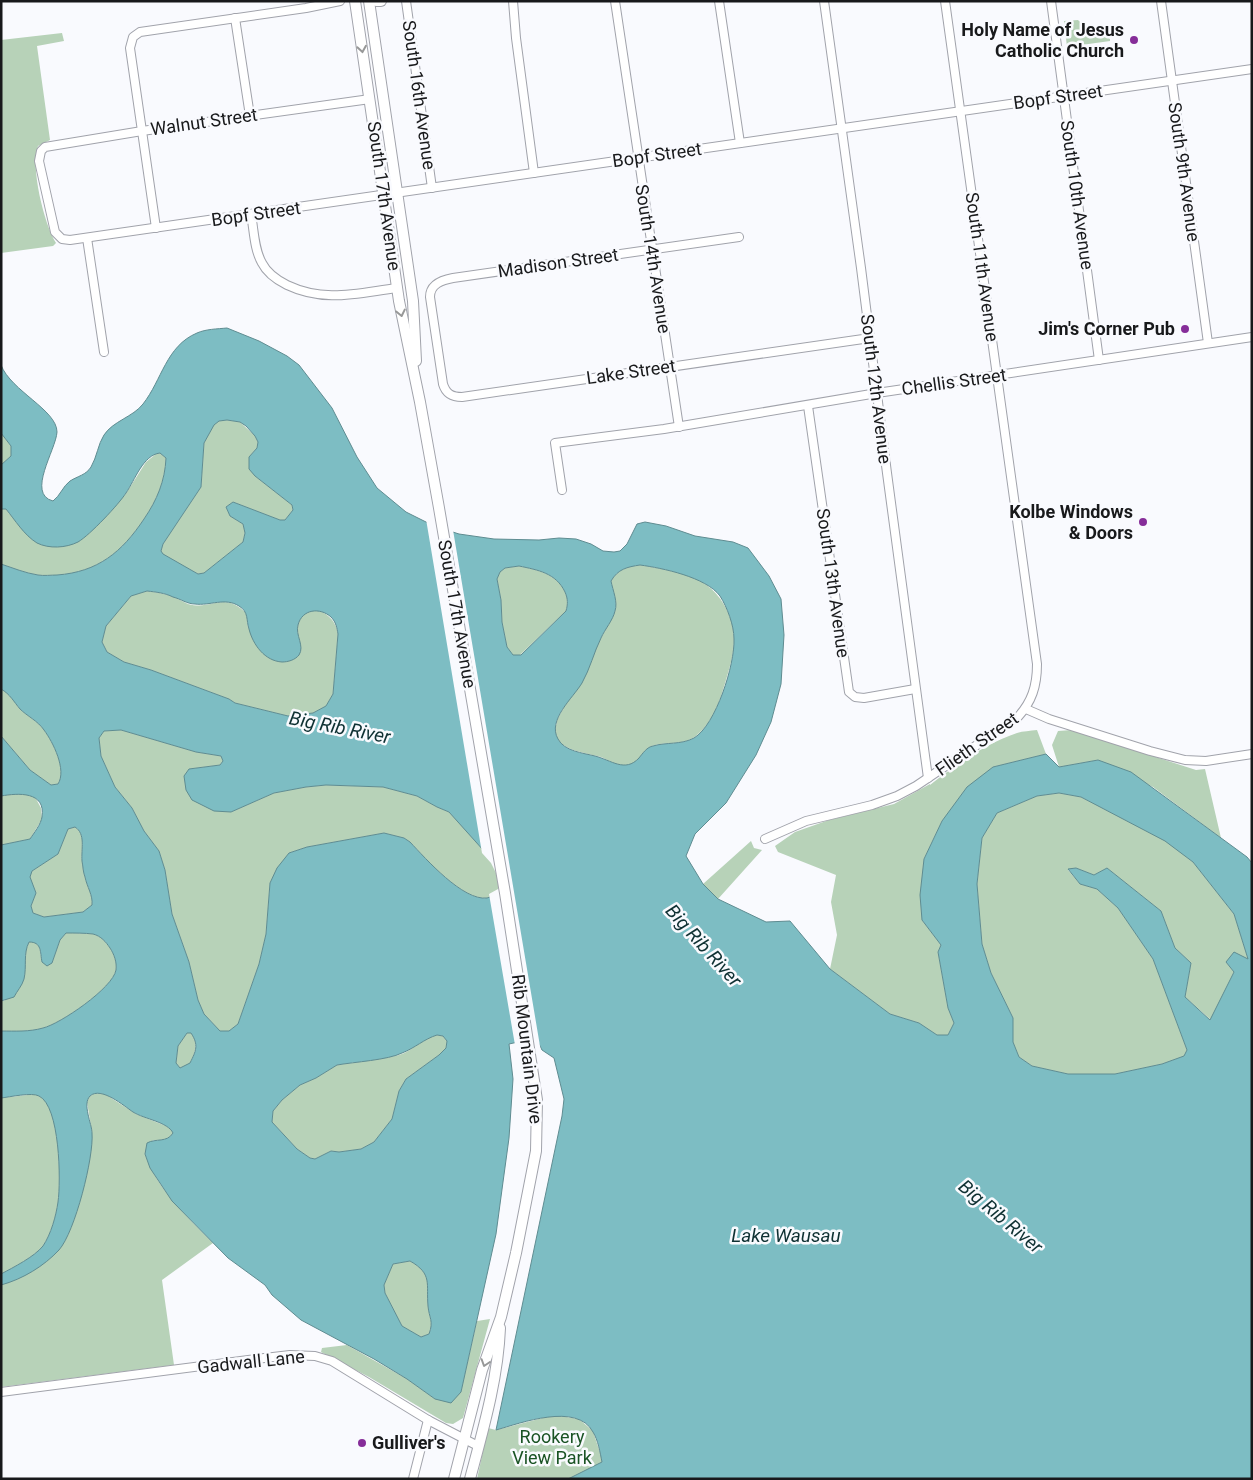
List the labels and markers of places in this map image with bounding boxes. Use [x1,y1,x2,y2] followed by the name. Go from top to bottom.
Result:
[961,19,1124,61] place label: Holy Name of Jesus Catholic Church
[1128,34,1140,46] marker: Holy Name of Jesus Catholic Church
[1038,318,1175,339] place label: Jim's Corner Pub
[1179,323,1191,335] marker: Jim's Corner Pub
[1009,501,1133,543] place label: Kolbe Windows & Doors
[1137,516,1149,528] marker: Kolbe Windows & Doors
[372,1432,445,1453] place label: Gulliver's
[356,1437,368,1449] marker: Gulliver's

